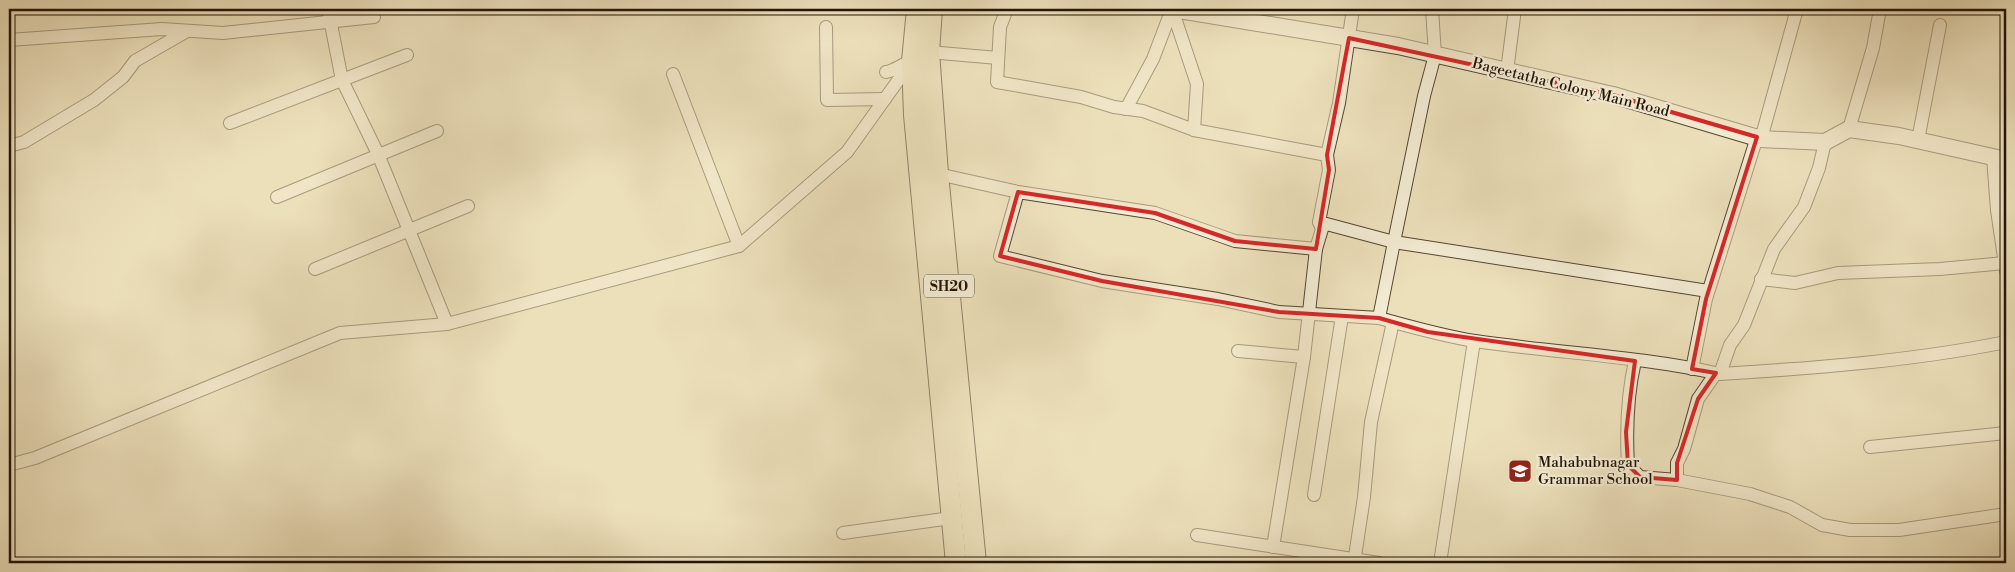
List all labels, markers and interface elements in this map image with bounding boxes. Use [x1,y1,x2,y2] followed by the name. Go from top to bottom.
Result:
[1469,54,1672,121] street label: Bageetatha Colony Main Road
[924,274,974,298] road number: SH20
[1538,453,1653,489] place label: Mahabubnagar Grammar School
[1507,458,1533,484] school or university icon: Mahabubnagar Grammar School

